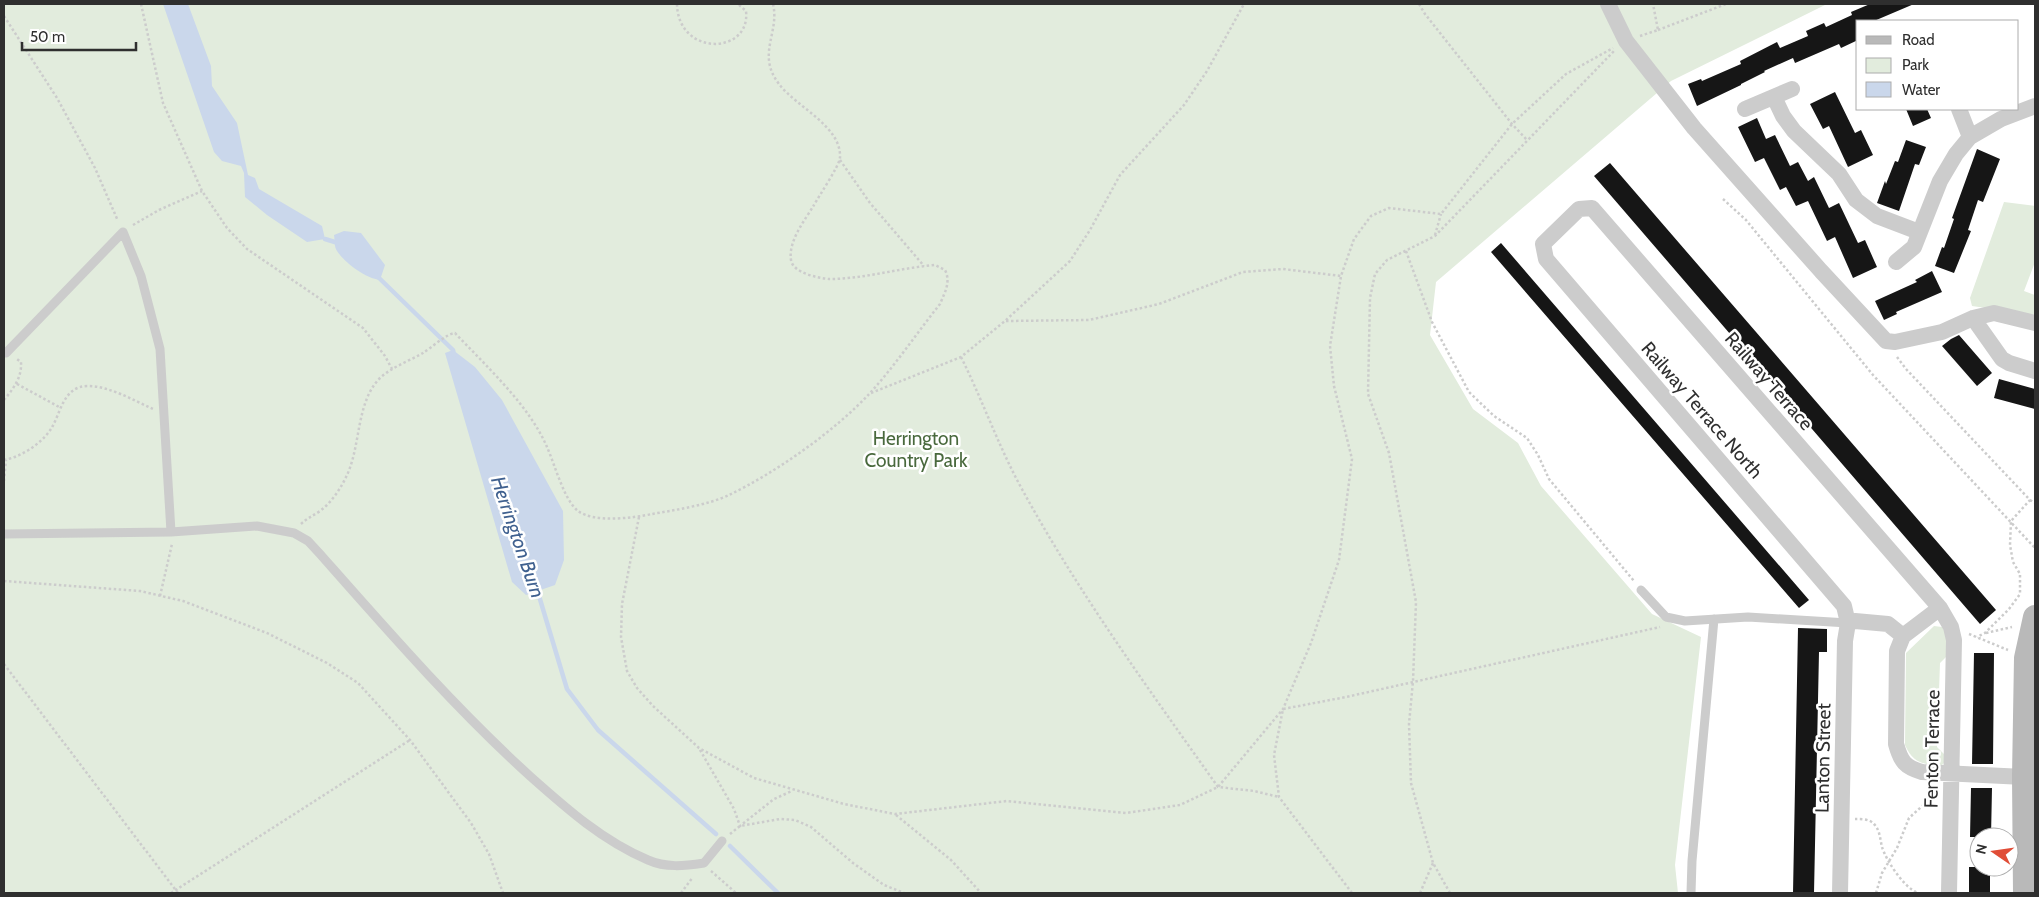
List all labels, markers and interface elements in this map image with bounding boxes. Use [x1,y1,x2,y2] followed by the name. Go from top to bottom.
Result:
[22,20,136,52] scale bar
[1856,20,2019,110] legend
[30,28,65,46] text: 50 m
[1902,31,1935,49] text: Road
[1902,56,1929,74] text: Park
[1902,81,1940,99] text: Water
[1720,327,1818,435] street label: Railway Terrace
[1636,337,1768,483] street label: Railway Terrace North
[865,427,968,472] park label: Herrington Country Park
[486,473,550,601] water label: Herrington Burn
[1919,689,1945,808] street label: Fenton Terrace
[1811,702,1835,813] street label: Lanton Street
[1969,827,2019,877] north arrow
[1971,842,1991,856] text: N

